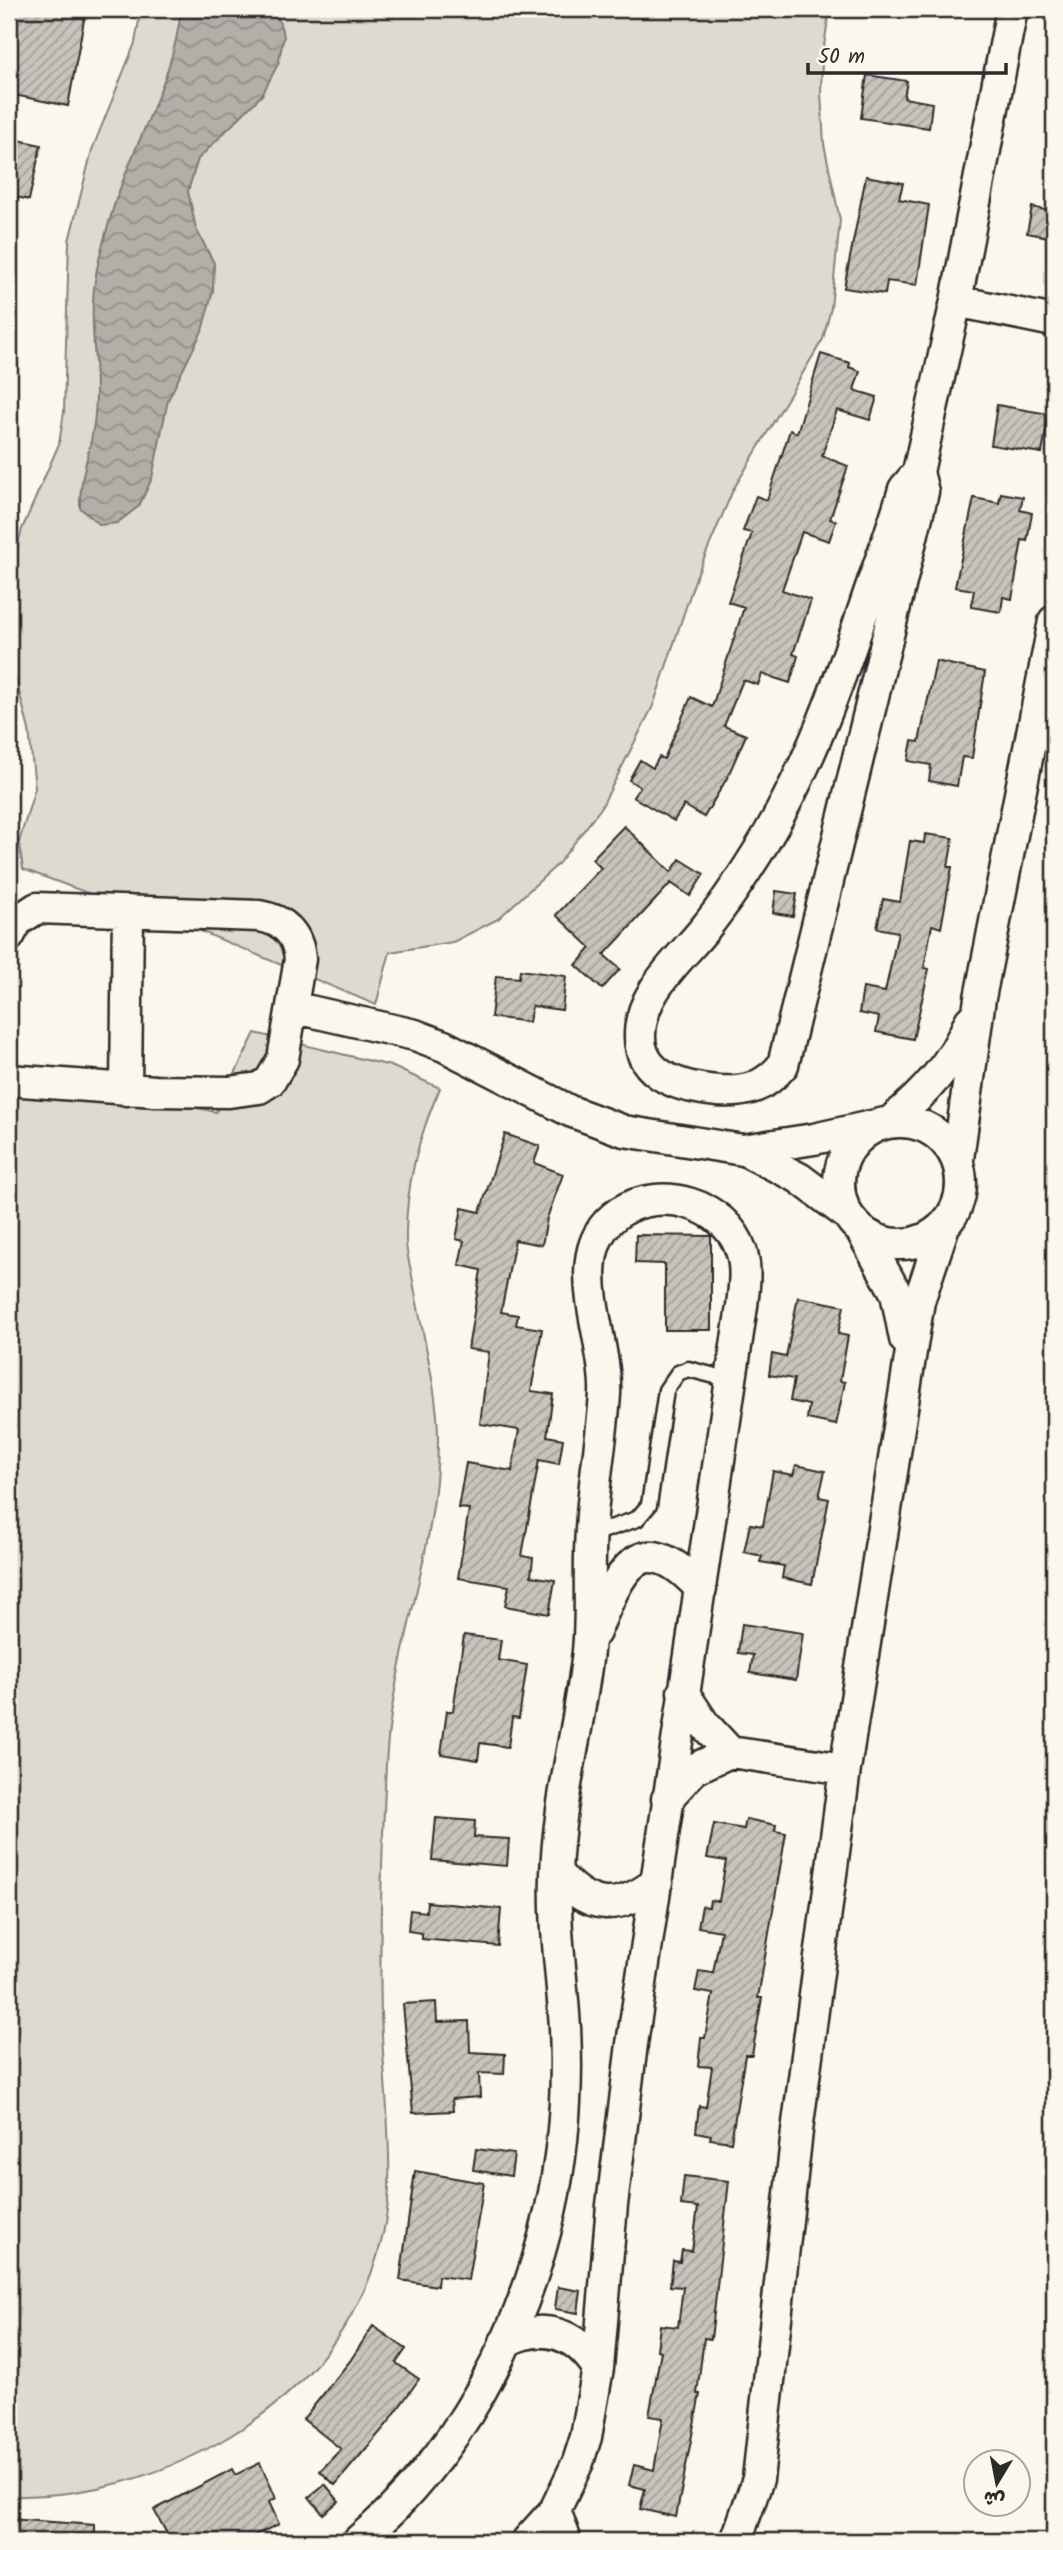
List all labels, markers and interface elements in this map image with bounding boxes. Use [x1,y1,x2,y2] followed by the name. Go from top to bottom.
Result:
[808,32,1005,76] scale bar
[818,41,865,74] text: 50 m
[962,2448,1032,2518] north arrow
[981,2481,1007,2514] text: ش

